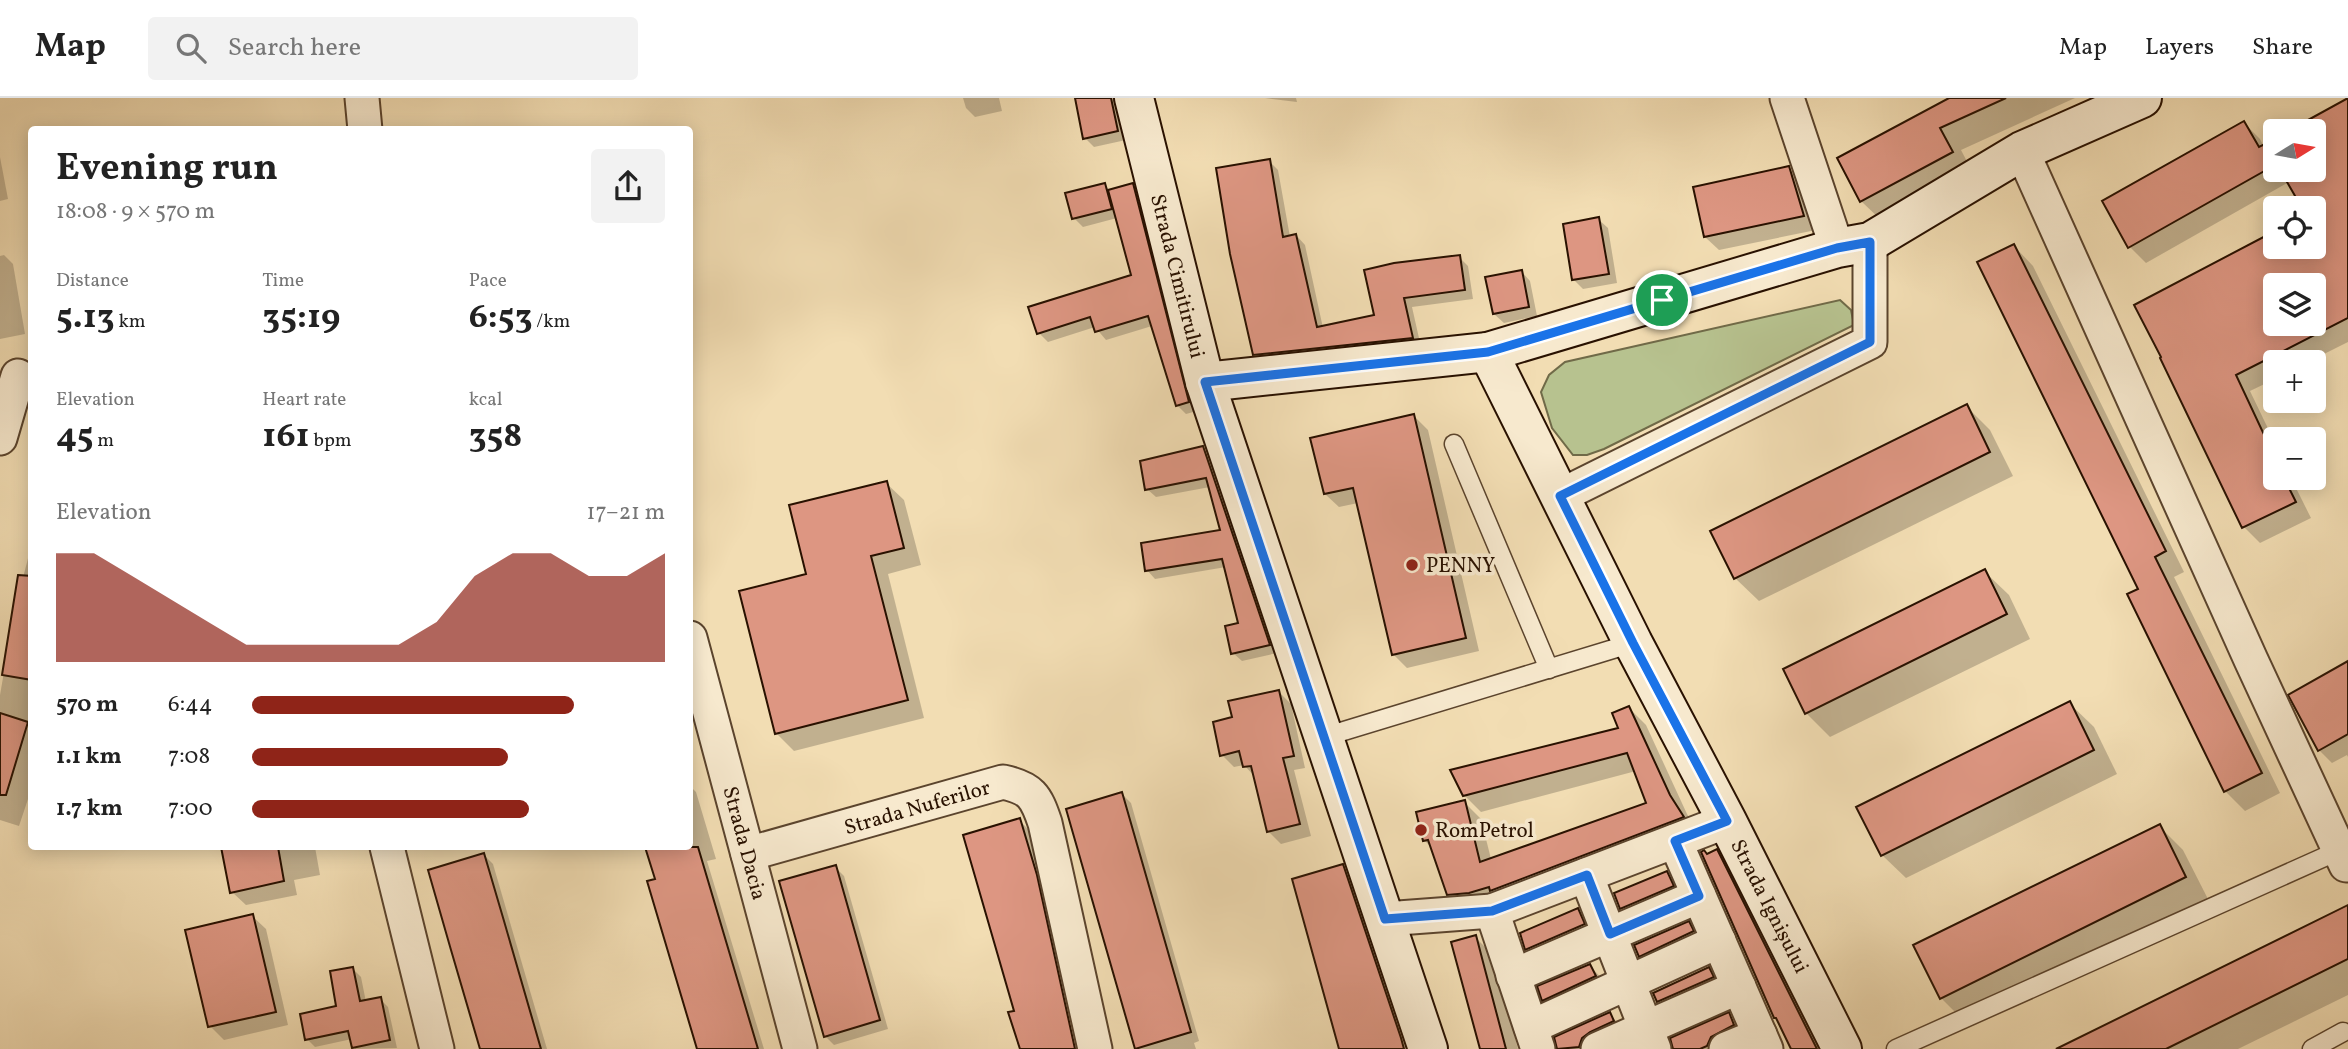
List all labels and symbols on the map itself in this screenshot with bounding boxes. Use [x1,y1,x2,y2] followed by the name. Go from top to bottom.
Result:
[2263,119,2326,182] north arrow
[1142,191,1211,362] street label: Strada Cimitirului
[1632,270,1692,330] pin
[1426,552,1495,581] place label: PENNY
[1404,557,1420,573] marker: PENNY
[841,774,994,843] street label: Strada Nuferilor
[714,783,773,903] street label: Strada Dacia
[1435,817,1534,846] place label: RomPetrol
[1413,822,1429,838] marker: RomPetrol
[1722,835,1815,979] street label: Strada Ignișului

